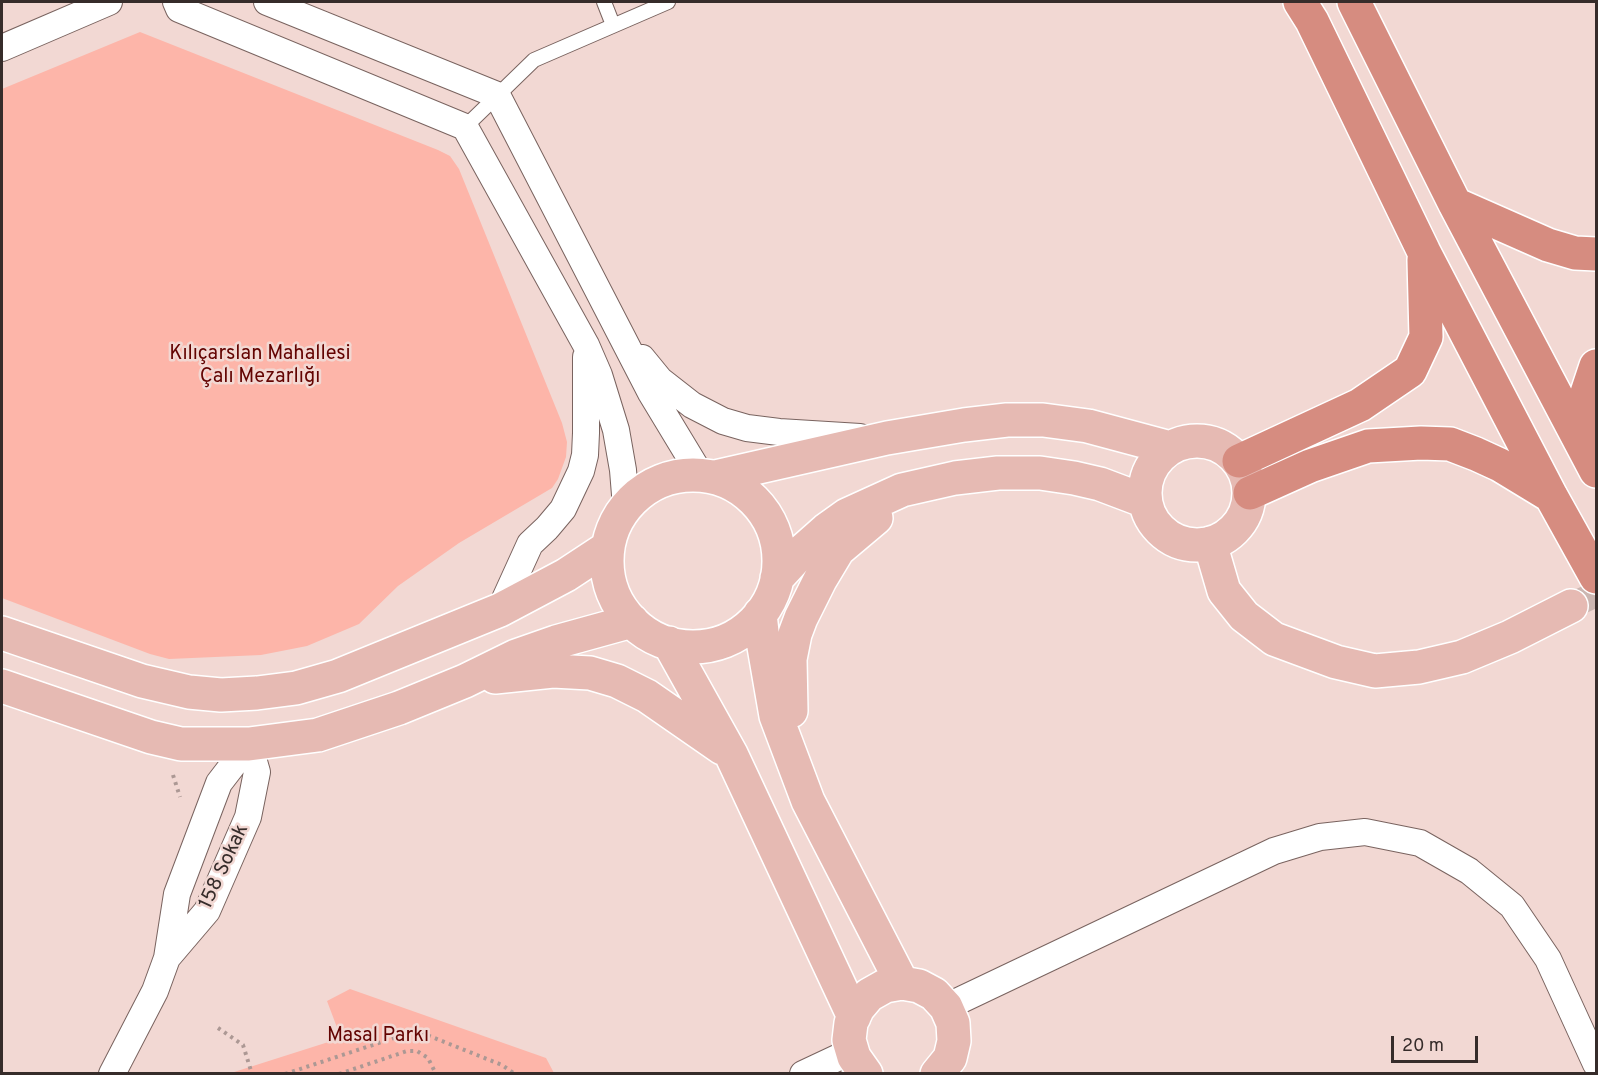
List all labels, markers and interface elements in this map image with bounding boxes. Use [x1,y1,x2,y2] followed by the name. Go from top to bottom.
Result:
[169,343,351,390] park label: Kılıçarslan Mahallesi Çalı Mezarlığı
[195,821,255,913] street label: 158 Sokak
[1394,1024,1481,1062] scale bar
[327,1025,429,1049] park label: Masal Parkı
[1402,1035,1444,1058] text: 20 m

